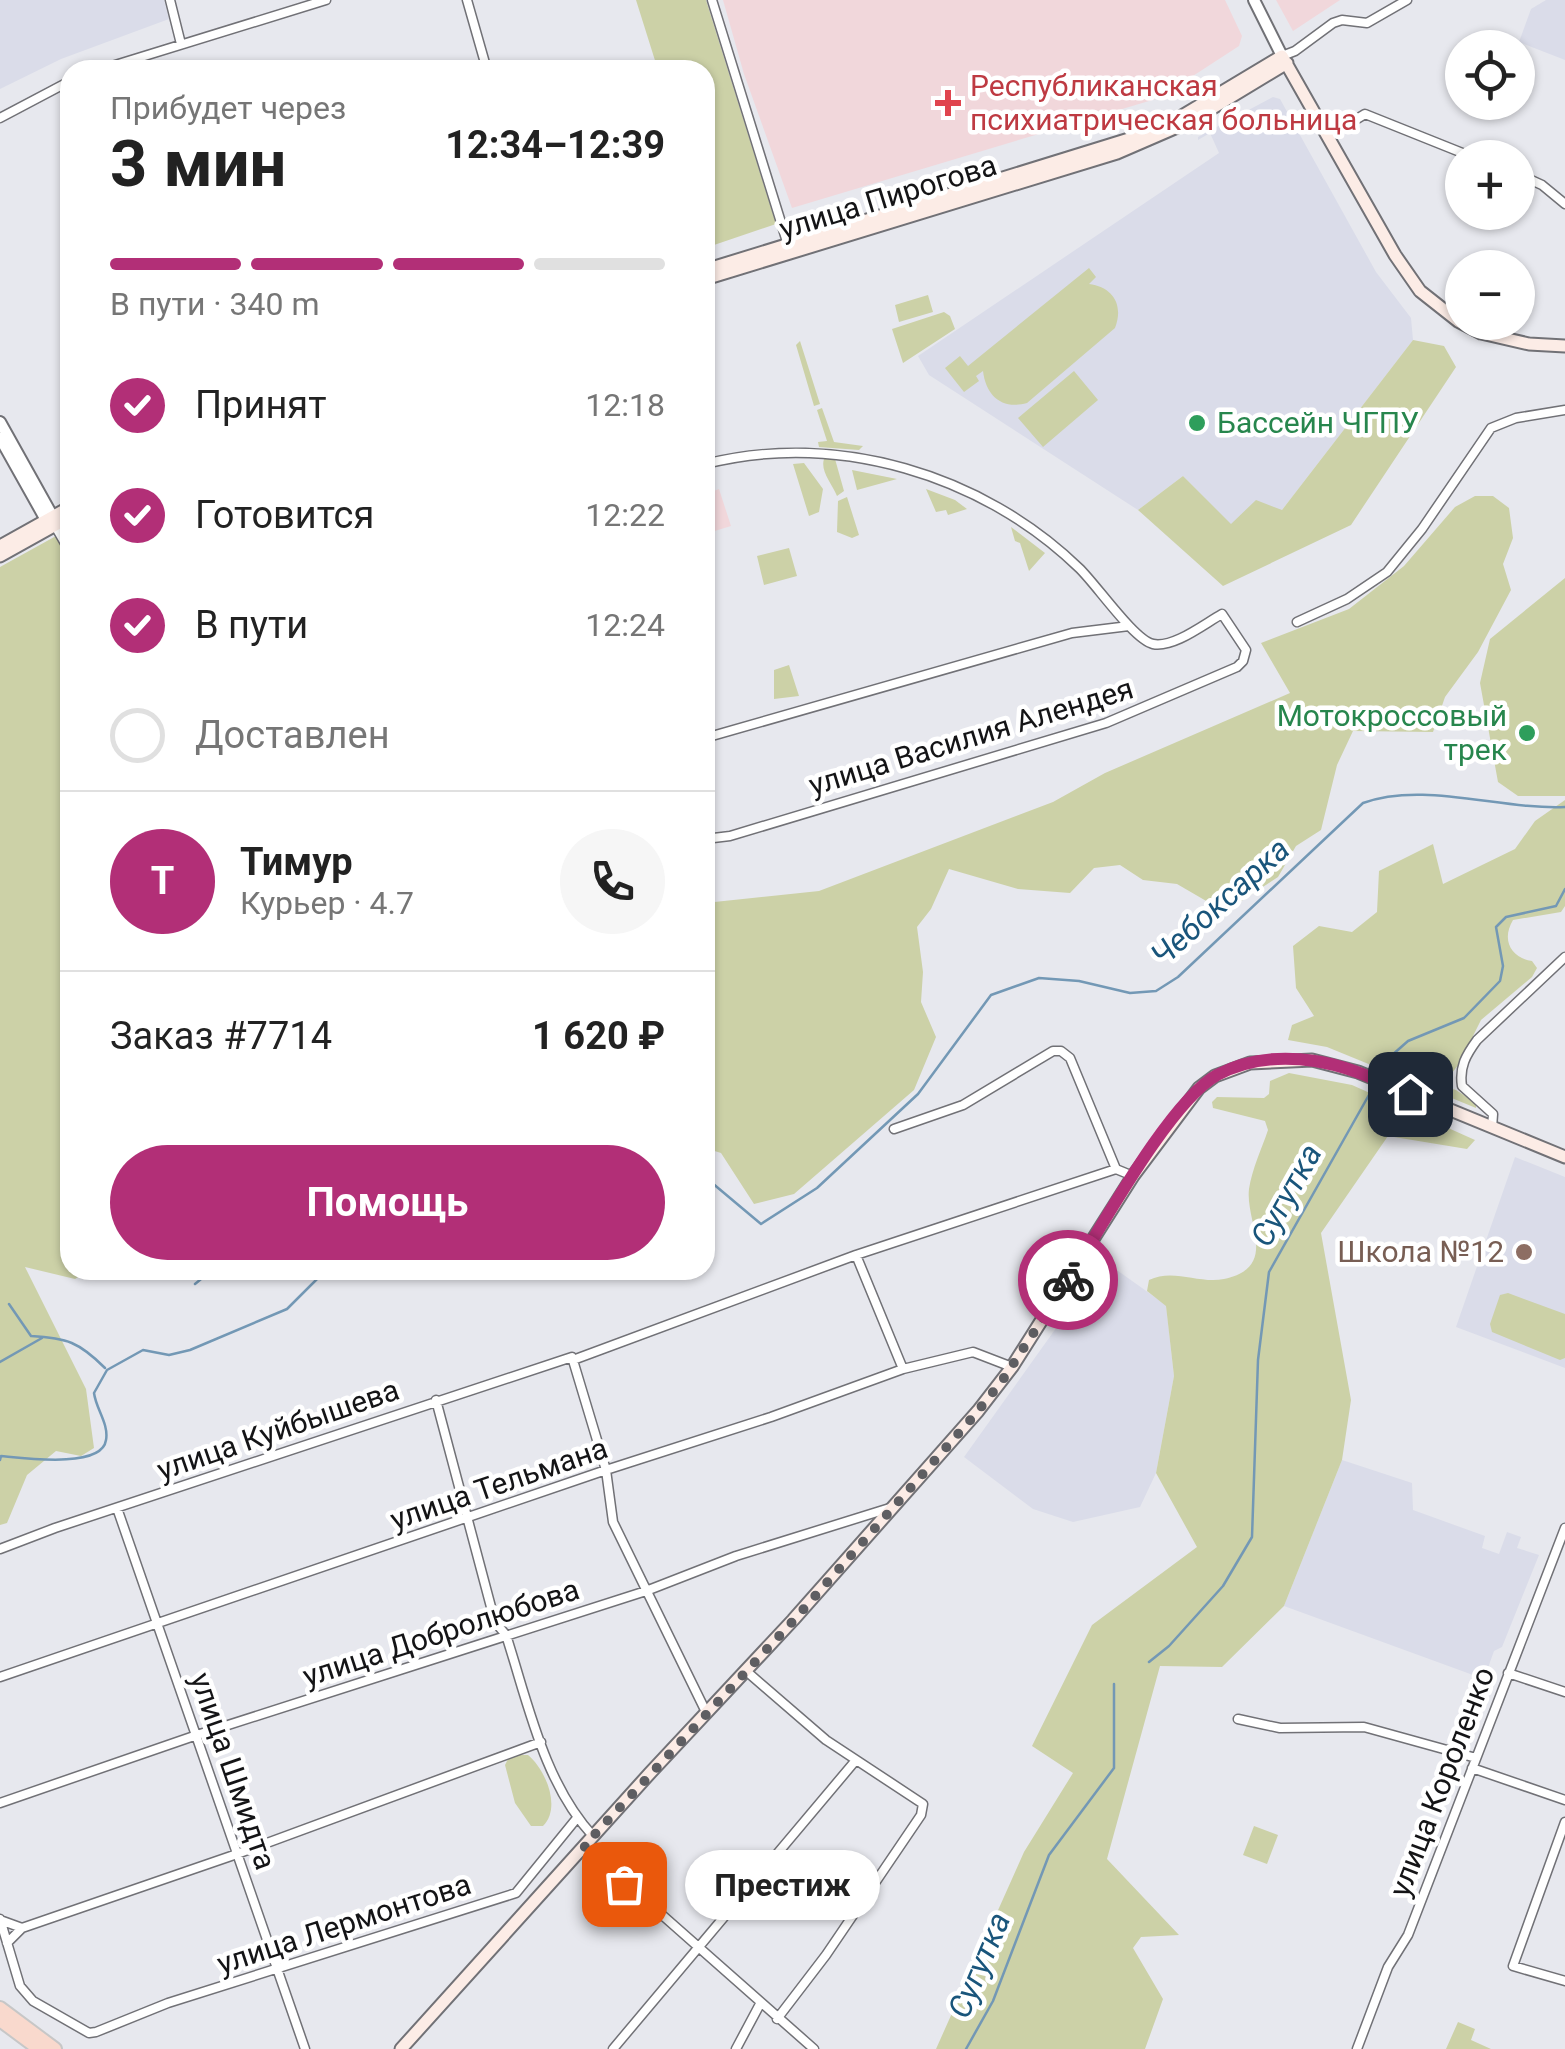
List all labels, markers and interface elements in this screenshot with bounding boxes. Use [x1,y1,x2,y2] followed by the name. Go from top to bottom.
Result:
[1445,30,1535,340] map controls
[1445,30,1535,120] button: locate
[970,68,1357,137] place label: Республиканская психиатрическая больница
[110,89,346,127] text: Прибудет через
[935,90,961,116] marker: Республиканская психиатрическая больница
[445,123,665,167] text: 12:34–12:39
[110,126,286,202] text: 3 мин
[1445,140,1535,230] button: +
[775,147,1001,246] street label: улица Пирогова
[1445,250,1535,340] button: −
[110,285,320,323] text: В пути · 340 m
[110,378,165,433] icon: check
[195,383,326,427] text: Принят
[585,386,665,424] text: 12:18
[1217,405,1419,440] place label: Бассейн ЧГПУ
[1186,412,1208,434] marker: Бассейн ЧГПУ
[110,488,165,543] icon: check
[195,493,374,537] text: Готовится
[585,496,665,534] text: 12:22
[110,598,165,653] icon: check
[195,603,308,647] text: В пути
[585,606,665,644] text: 12:24
[804,670,1137,803] street label: улица Василия Алендея
[1277,698,1507,767] place label: Мотокроссовый трек
[195,713,390,757] text: Доставлен
[1516,722,1538,744] marker: Мотокроссовый трек
[560,829,665,934] button: phone
[1143,830,1297,974] water label: Чебоксарка
[240,840,353,884] text: Тимур
[151,859,174,903] text: Т
[240,884,414,922] text: Курьер · 4.7
[110,1014,332,1058] text: Заказ #7714
[532,1014,665,1058] text: 1 620 ₽
[1368,1052,1453,1137] pin
[1383,1067,1438,1122] icon: home
[1242,1137,1330,1253] water label: Сугутка
[110,1145,665,1260] button: Помощь
[1018,1230,1118,1330] courier
[1337,1234,1504,1269] place label: Школа №12
[1513,1241,1535,1263] marker: Школа №12
[1041,1253,1096,1308] icon: bike
[152,1372,403,1487] street label: улица Куйбышева
[386,1430,612,1537] street label: улица Тельмана
[298,1571,583,1694] street label: улица Добролюбова
[1382,1662,1501,1902] street label: улица Короленко
[183,1668,284,1874] street label: улица Шмидта
[582,1842,667,1927] pin
[684,1849,879,1919] callout: Престиж
[597,1857,652,1912] icon: bag
[212,1866,475,1981] street label: улица Лермонтова
[714,1866,851,1904] text: Престиж
[940,1906,1018,2024] water label: Сугутка

